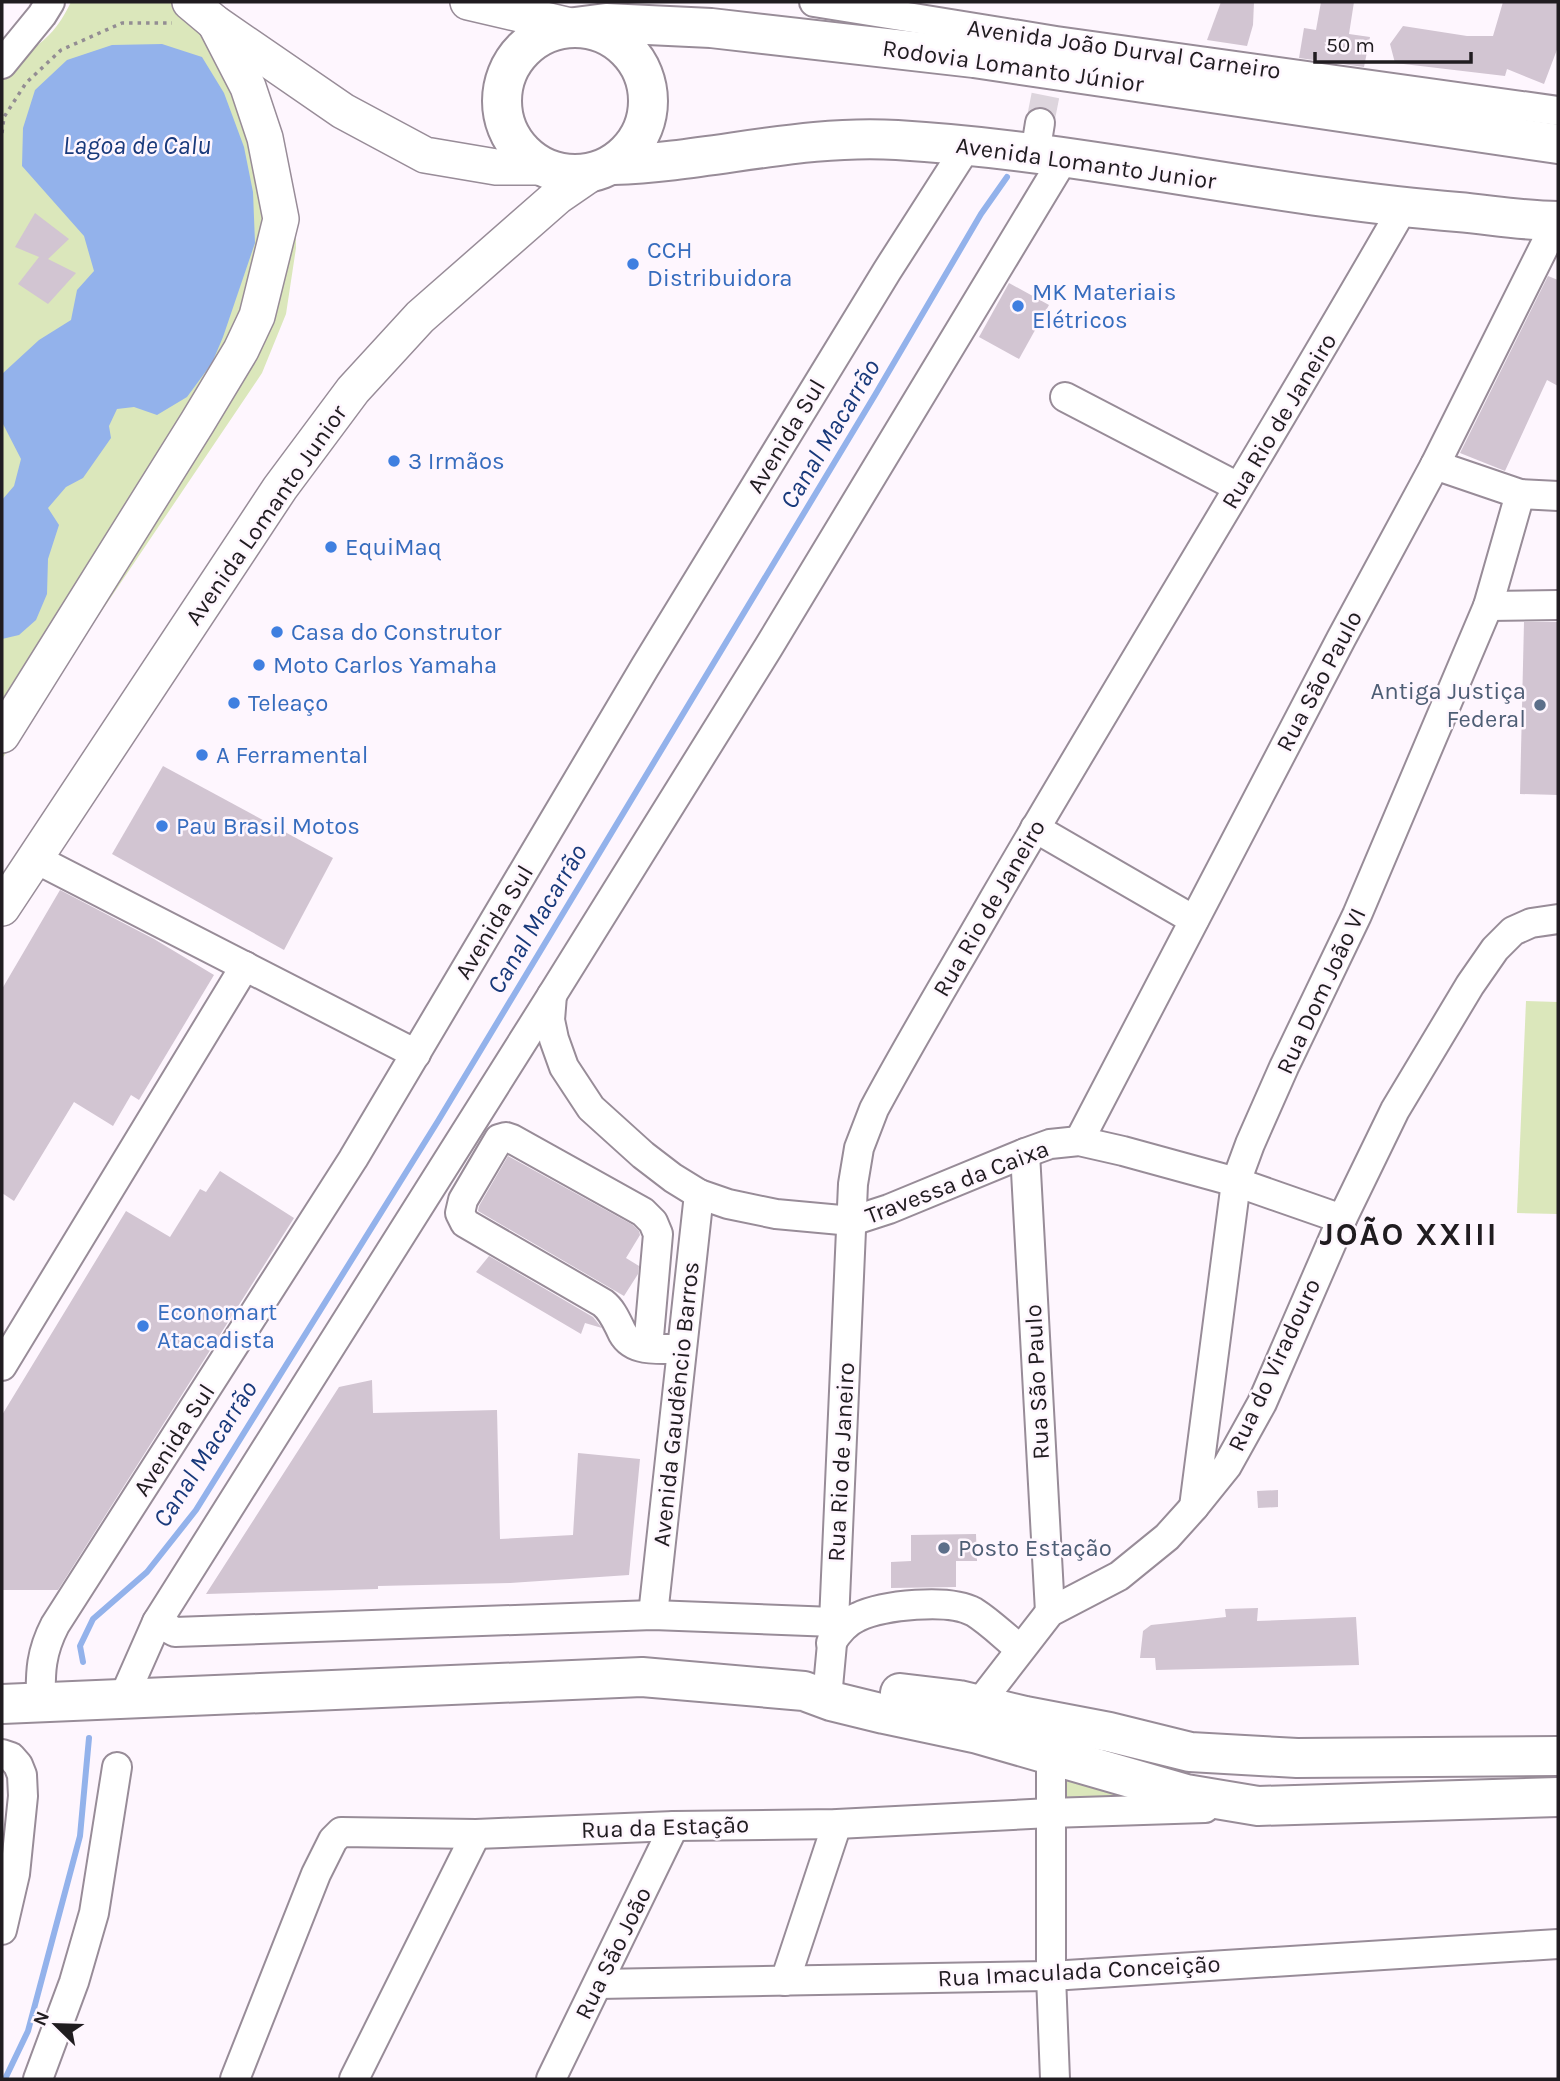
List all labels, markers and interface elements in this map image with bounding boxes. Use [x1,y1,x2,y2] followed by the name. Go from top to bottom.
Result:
[965,13,1283,85] street label: Avenida João Durval Carneiro
[1315,21,1471,65] scale bar
[1326,33,1375,57] text: 50 m
[881,34,1146,98] street label: Rodovia Lomanto Júnior
[63,130,211,161] water label: Lagoa de Calu
[954,131,1218,195] street label: Avenida Lomanto Junior
[647,236,793,292] place label: CCH Distribuidora
[625,256,641,272] marker: CCH Distribuidora
[1032,278,1176,334] place label: MK Materiais Elétricos
[1010,298,1026,314] marker: MK Materiais Elétricos
[1216,328,1342,514] street label: Rua Rio de Janeiro
[773,354,887,514] water label: Canal Macarrão
[741,374,831,498] street label: Avenida Sul
[179,399,353,630] street label: Avenida Lomanto Junior
[408,447,505,475] place label: 3 Irmãos
[386,453,402,469] marker: 3 Irmãos
[345,533,442,561] place label: EquiMaq
[323,539,339,555] marker: EquiMaq
[1270,606,1368,756] street label: Rua São Paulo
[291,618,502,646] place label: Casa do Construtor
[269,624,285,640] marker: Casa do Construtor
[273,651,497,679] place label: Moto Carlos Yamaha
[251,657,267,673] marker: Moto Carlos Yamaha
[1370,677,1526,733] place label: Antiga Justiça Federal
[248,689,328,717] place label: Teleaço
[226,695,242,711] marker: Teleaço
[1532,697,1548,713] marker: Antiga Justiça Federal
[216,741,369,769] place label: A Ferramental
[194,747,210,763] marker: A Ferramental
[176,812,360,840] place label: Pau Brasil Motos
[927,815,1051,1001] street label: Rua Rio de Janeiro
[154,818,170,834] marker: Pau Brasil Motos
[480,839,594,999] water label: Canal Macarrão
[449,860,539,984] street label: Avenida Sul
[1270,903,1372,1079] street label: Rua Dom João VI
[861,1134,1053,1230] street label: Travessa da Caixa
[1320,1216,1498,1253] district label: JOÃO XXIII
[647,1260,705,1548] street label: Avenida Gaudêncio Barros
[1222,1274,1326,1456] street label: Rua do Viradouro
[157,1298,277,1354] place label: Economart Atacadista
[1019,1304,1055,1460] street label: Rua São Paulo
[135,1318,151,1334] marker: Economart Atacadista
[822,1362,860,1562] street label: Rua Rio de Janeiro
[146,1375,264,1533] water label: Canal Macarrão
[127,1379,221,1501] street label: Avenida Sul
[958,1534,1112,1562] place label: Posto Estação
[936,1540,952,1556] marker: Posto Estação
[580,1810,750,1844] street label: Rua da Estação
[569,1882,657,2024] street label: Rua São João
[937,1950,1221,1992] street label: Rua Imaculada Conceição
[21,1990,91,2060] north arrow
[28,2008,54,2029] text: N

